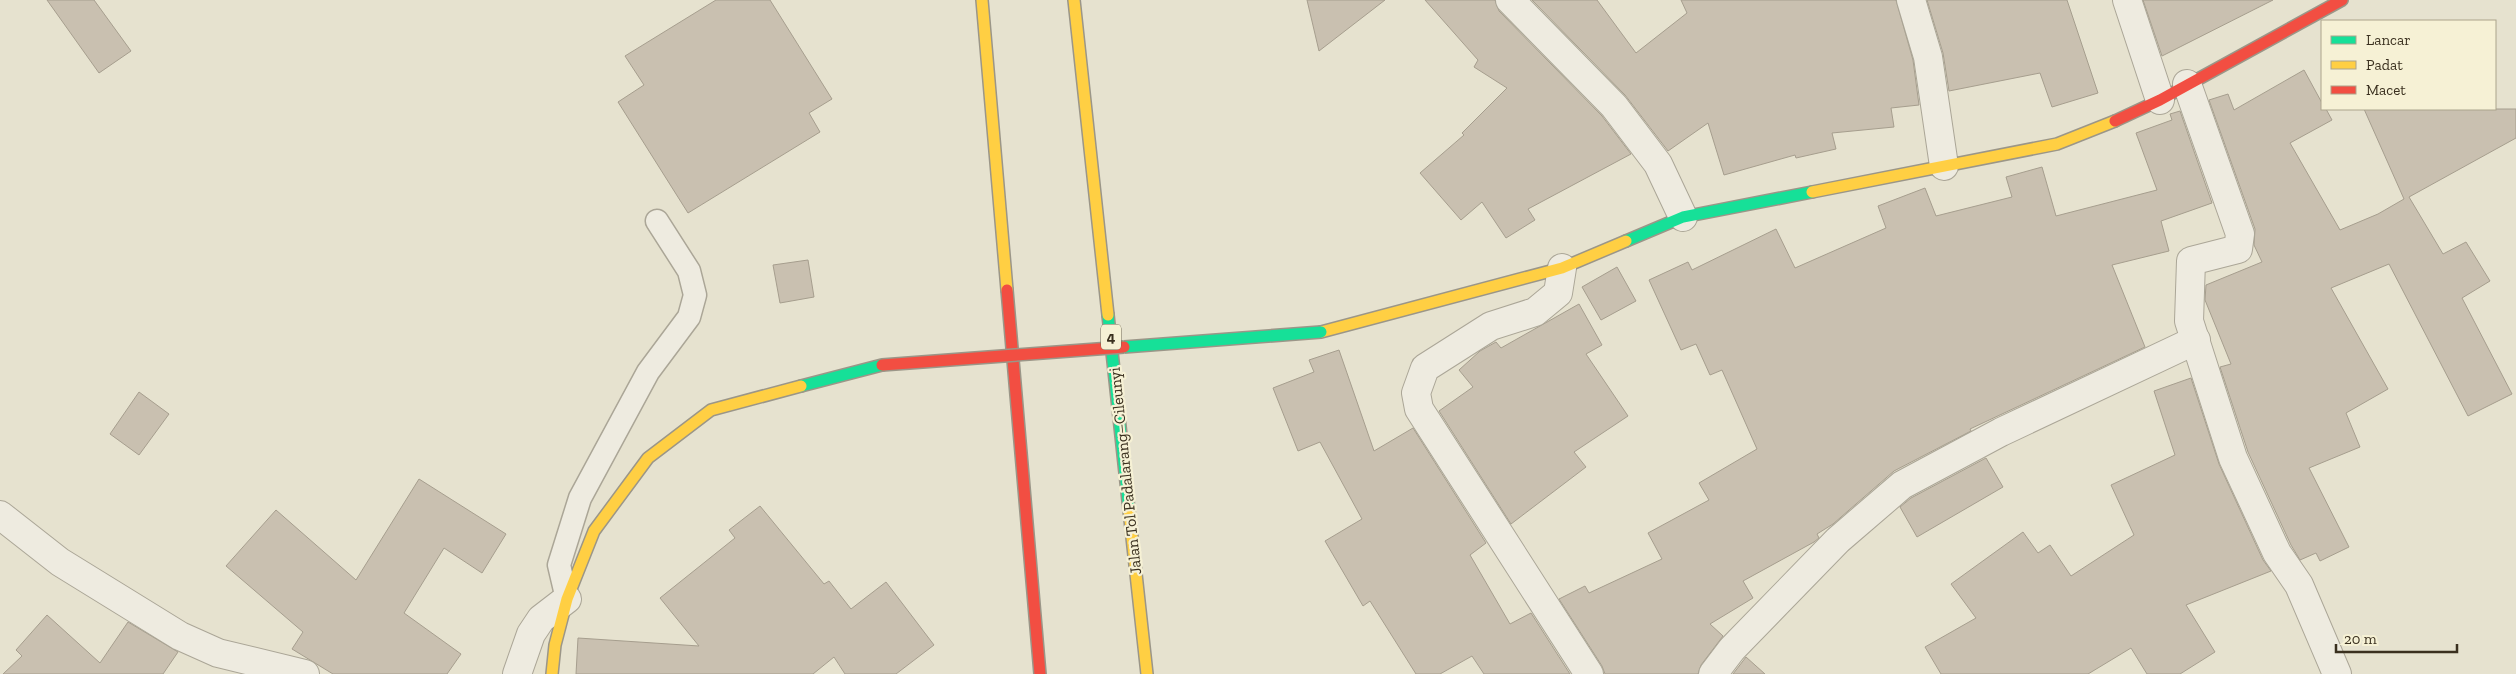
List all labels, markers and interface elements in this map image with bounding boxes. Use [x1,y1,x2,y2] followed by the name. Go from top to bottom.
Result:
[2321,20,2496,110] legend
[2366,31,2411,49] text: Lancar
[2366,56,2403,74] text: Padat
[2366,81,2406,99] text: Macet
[1101,324,1121,350] road number: 4
[1105,366,1145,576] street label: Jalan Tol Padalarang–Cileunyi
[2336,622,2457,654] scale bar
[2344,630,2377,648] text: 20 m

